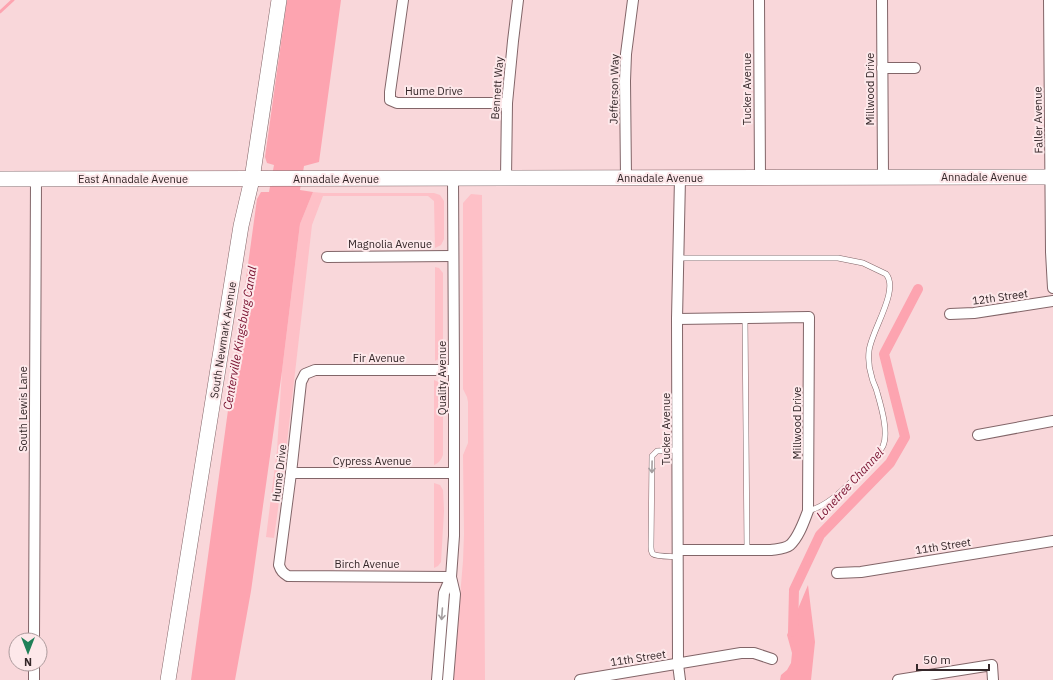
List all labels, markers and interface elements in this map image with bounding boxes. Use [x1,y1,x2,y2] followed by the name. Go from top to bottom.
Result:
[606,53,622,124] street label: Jefferson Way
[740,53,754,125] street label: Tucker Avenue
[863,53,877,125] street label: Millwood Drive
[488,56,506,120] street label: Bennett Way
[405,84,463,98] street label: Hume Drive
[1030,86,1046,154] street label: Faller Avenue
[941,170,1027,184] street label: Annadale Avenue
[617,171,703,185] street label: Annadale Avenue
[78,172,188,186] street label: East Annadale Avenue
[293,172,379,186] street label: Annadale Avenue
[348,237,432,251] street label: Magnolia Avenue
[219,264,260,411] water label: Centerville Kingsburg Canal
[207,280,239,400] street label: South Newmark Avenue
[971,286,1029,308] street label: 12th Street
[435,341,449,415] street label: Quality Avenue
[353,351,405,365] street label: Fir Avenue
[16,366,30,452] street label: South Lewis Lane
[790,387,804,459] street label: Millwood Drive
[659,393,673,465] street label: Tucker Avenue
[269,443,289,503] street label: Hume Drive
[813,444,887,523] water label: Lonetree Channel
[333,454,411,468] street label: Cypress Avenue
[648,460,656,473] one-way arrow
[914,535,972,557] street label: 11th Street
[334,557,400,571] street label: Birch Avenue
[439,607,446,620] one-way arrow
[8,632,48,672] north arrow
[917,646,989,672] scale bar
[609,647,667,669] street label: 11th Street
[923,652,951,667] text: 50 m
[24,655,32,669] text: N

